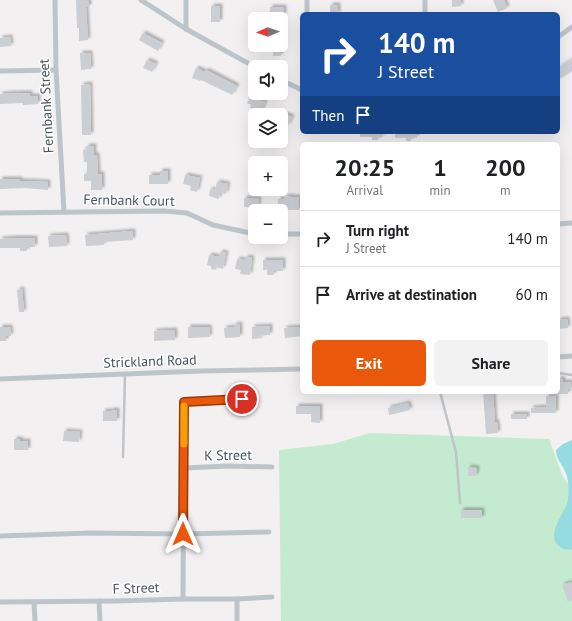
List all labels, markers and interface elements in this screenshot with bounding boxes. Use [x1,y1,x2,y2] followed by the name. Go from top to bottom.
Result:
[248,12,288,52] north arrow
[248,12,288,244] map controls
[378,24,455,61] text: 140 m
[312,28,364,80] icon: right
[35,58,57,154] street label: Fernbank Street
[248,60,288,100] button: sound
[378,60,434,83] text: J Street
[352,104,374,126] icon: arrive
[312,106,344,125] text: Then
[248,108,288,148] button: layers
[334,152,395,183] text: 20:25
[433,152,447,183] text: 1
[485,152,526,183] text: 200
[248,156,288,196] button: +
[347,182,383,199] text: Arrival
[429,182,451,199] text: min
[500,182,511,199] text: m
[83,190,175,210] street label: Fernbank Court
[248,204,288,244] button: −
[346,221,409,240] text: Turn right
[312,228,334,250] icon: right
[507,229,548,248] text: 140 m
[346,240,386,257] text: J Street
[312,284,334,306] icon: arrive
[346,285,477,304] text: Arrive at destination
[515,285,548,304] text: 60 m
[312,340,426,386] button: Exit
[434,340,548,386] button: Share
[103,350,197,372] street label: Strickland Road
[225,382,259,416] pin
[231,388,253,410] icon: arrive
[204,446,252,464] street label: K Street
[162,513,204,555] position arrow
[112,578,160,598] street label: F Street

